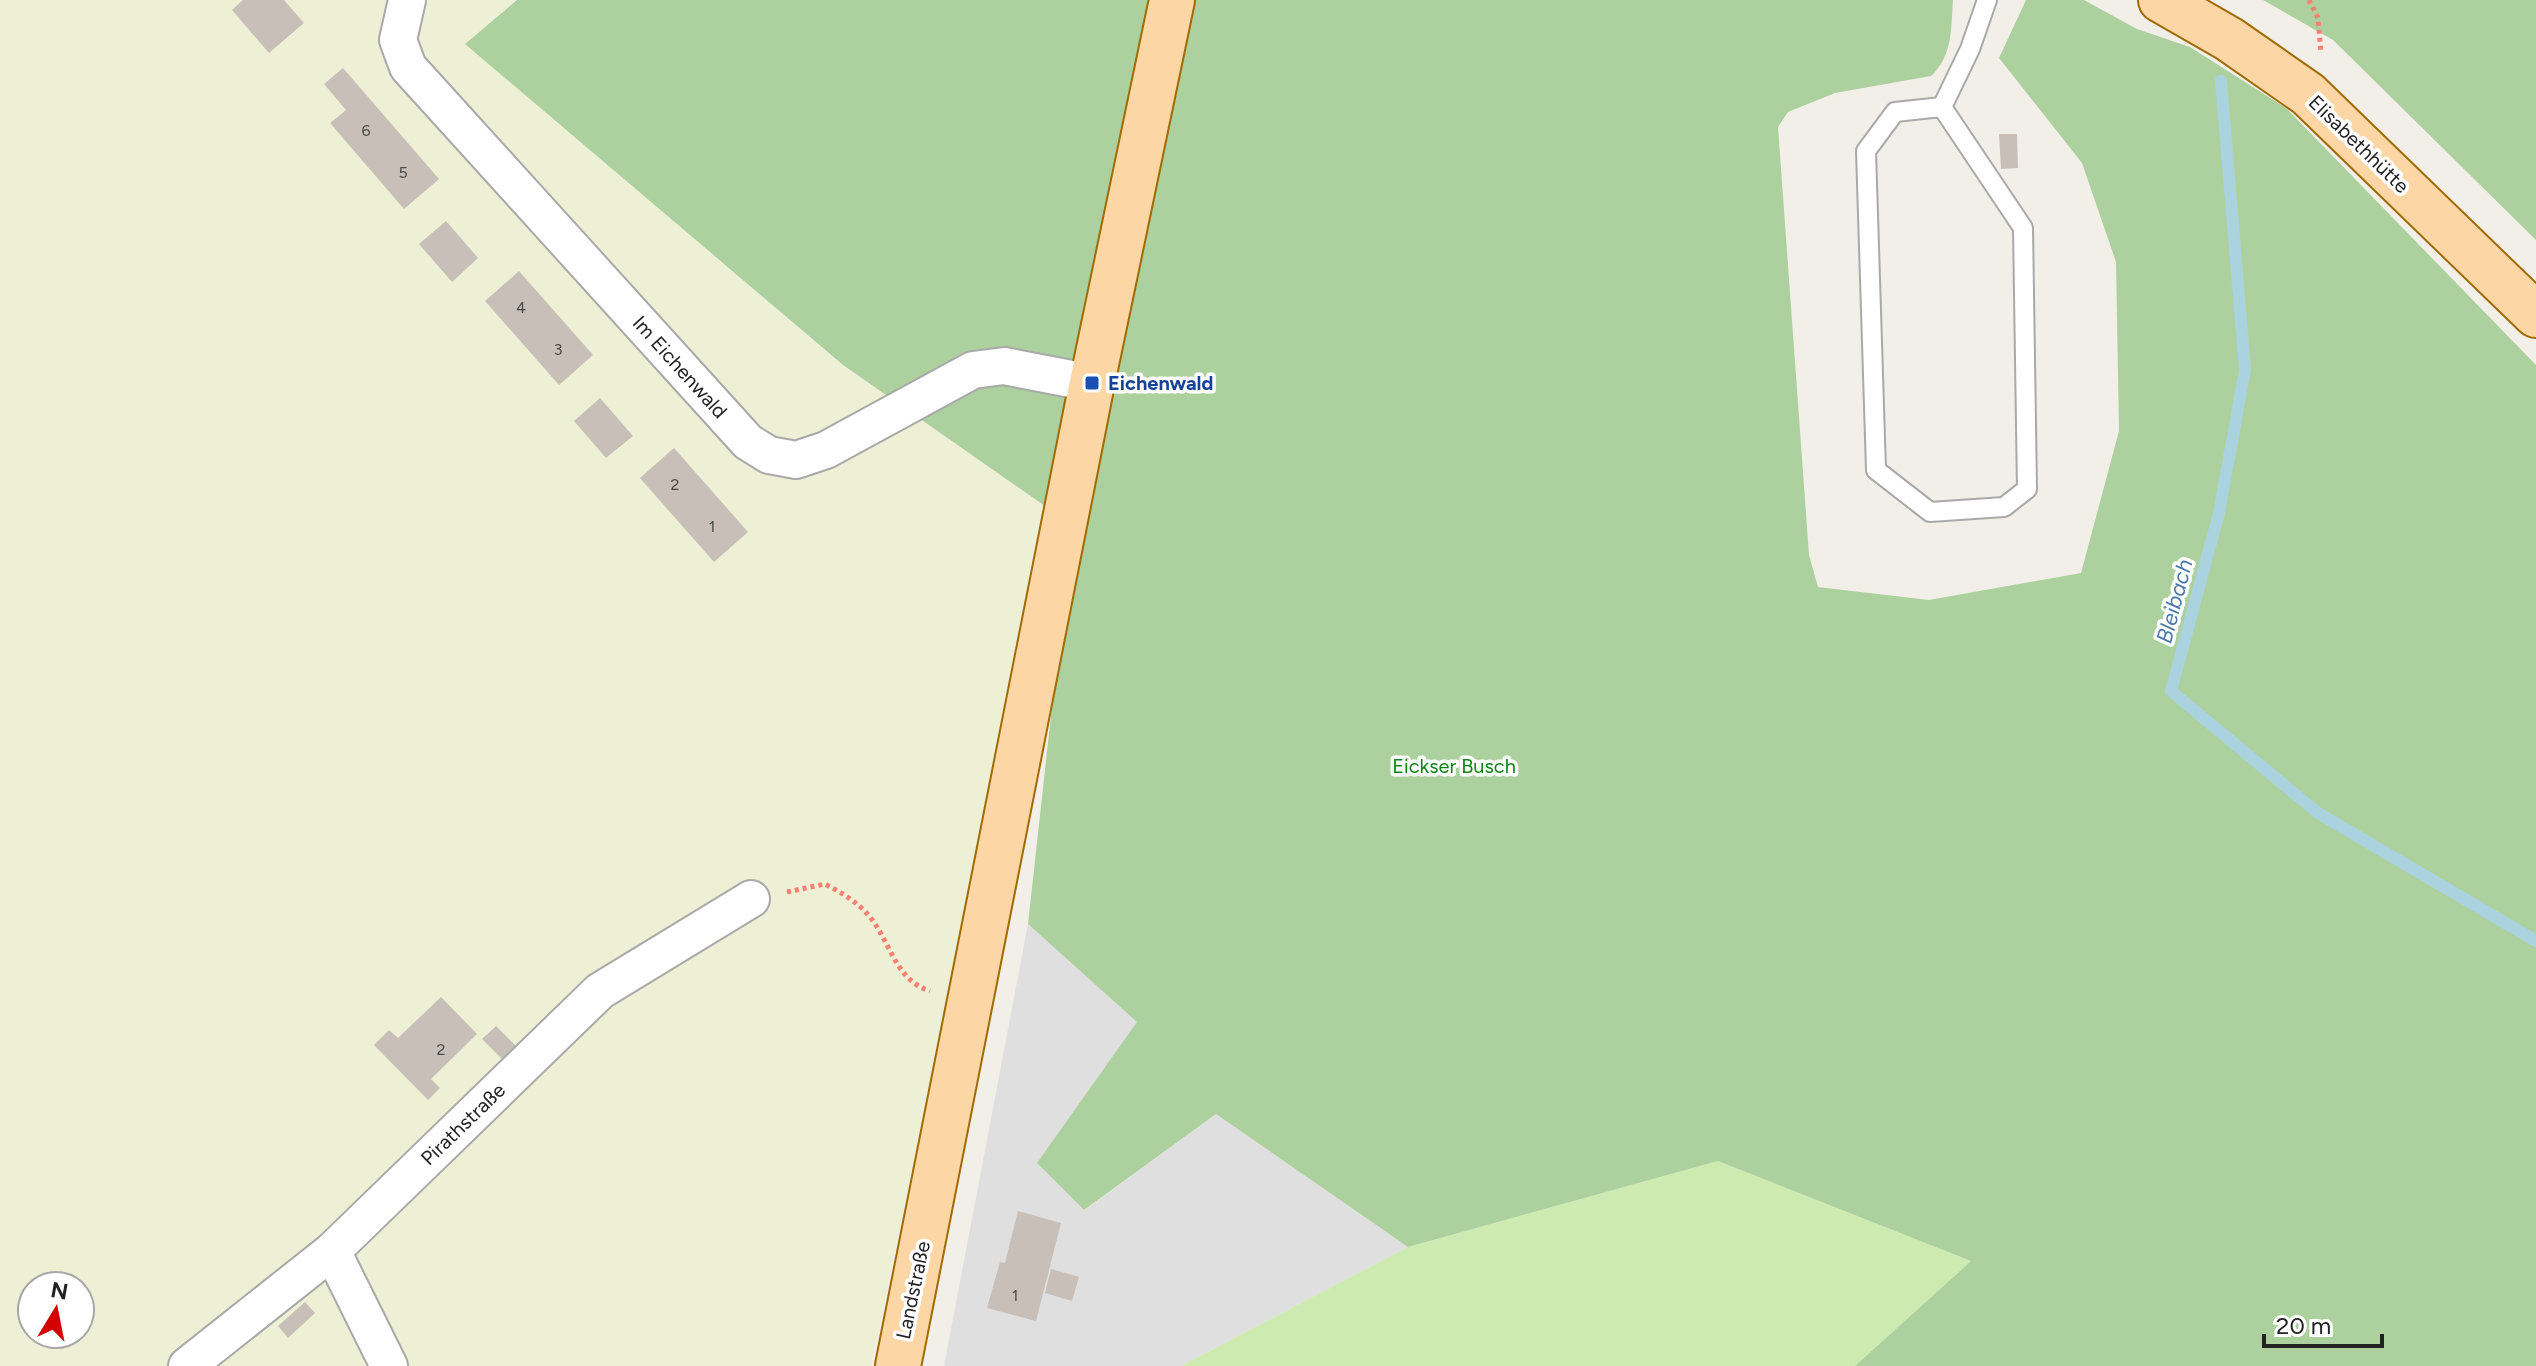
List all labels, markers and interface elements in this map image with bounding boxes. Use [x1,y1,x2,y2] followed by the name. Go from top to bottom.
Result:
[2304,90,2414,198] street label: Elisabethhütte
[361,121,371,140] house number: 6
[398,163,408,182] house number: 5
[516,298,526,317] house number: 4
[628,311,732,423] street label: Im Eichenwald
[554,340,562,359] house number: 3
[1108,371,1213,395] place label: Eichenwald
[1083,374,1101,392] marker: Eichenwald
[671,475,679,494] house number: 2
[709,517,715,536] house number: 1
[2150,556,2199,646] water label: Bleibach
[1392,754,1516,778] park label: Eickser Busch
[437,1040,445,1059] house number: 2
[416,1078,510,1170] street label: Pirathstraße
[891,1239,935,1341] street label: Landstraße
[16,1270,96,1350] north arrow
[49,1276,70,1306] text: N
[1012,1286,1018,1305] house number: 1
[2264,1298,2382,1348] scale bar
[2276,1311,2331,1340] text: 20 m

